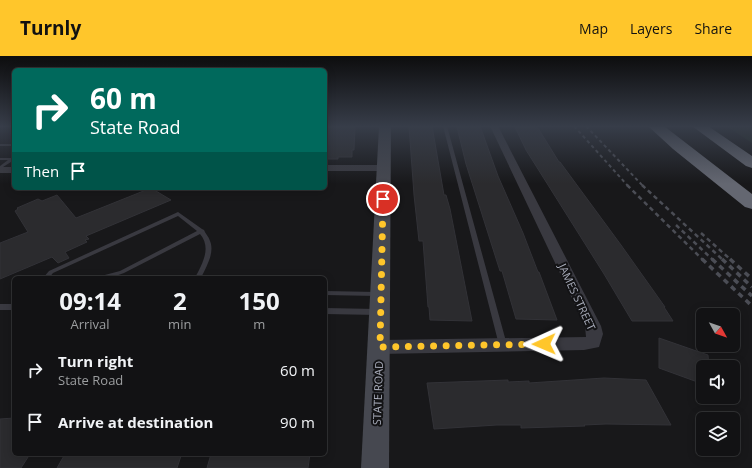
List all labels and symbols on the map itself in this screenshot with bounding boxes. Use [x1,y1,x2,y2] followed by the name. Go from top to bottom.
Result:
[366,182,400,216] pin
[555,260,599,333] street label: JAMES STREET
[696,308,740,352] north arrow
[523,323,565,365] position arrow
[369,361,386,425] street label: STATE ROAD

